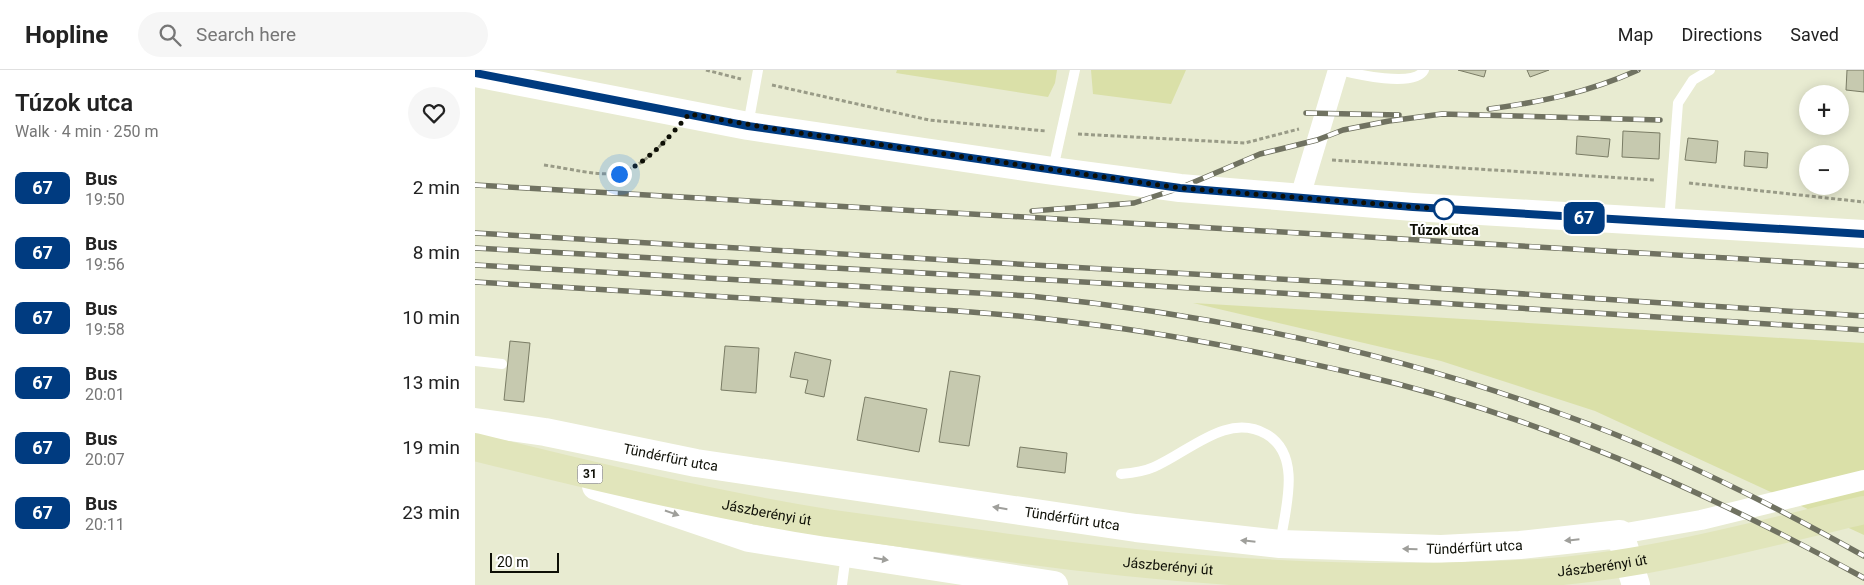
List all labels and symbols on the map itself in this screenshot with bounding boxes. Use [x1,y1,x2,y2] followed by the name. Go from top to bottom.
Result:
[607,162,632,187] your location
[1433,198,1455,220] marker: Túzok utca
[1561,202,1607,234] line badge: 67
[1409,222,1479,238] place label: Túzok utca
[622,440,719,474] street label: Tündérfürt utca
[577,464,603,484] road number: 31
[721,496,813,528] street label: Jászberényi út
[991,504,1007,512] one-way arrow
[1023,504,1121,534] street label: Tündérfürt utca
[664,510,679,517] one-way arrow
[1564,536,1580,544] one-way arrow
[1239,537,1255,545] one-way arrow
[1426,537,1523,557] street label: Tündérfürt utca
[1401,544,1417,552] one-way arrow
[490,550,559,573] scale bar
[1557,551,1649,580] street label: Jászberényi út
[1122,554,1214,578] street label: Jászberényi út
[873,555,889,563] one-way arrow

